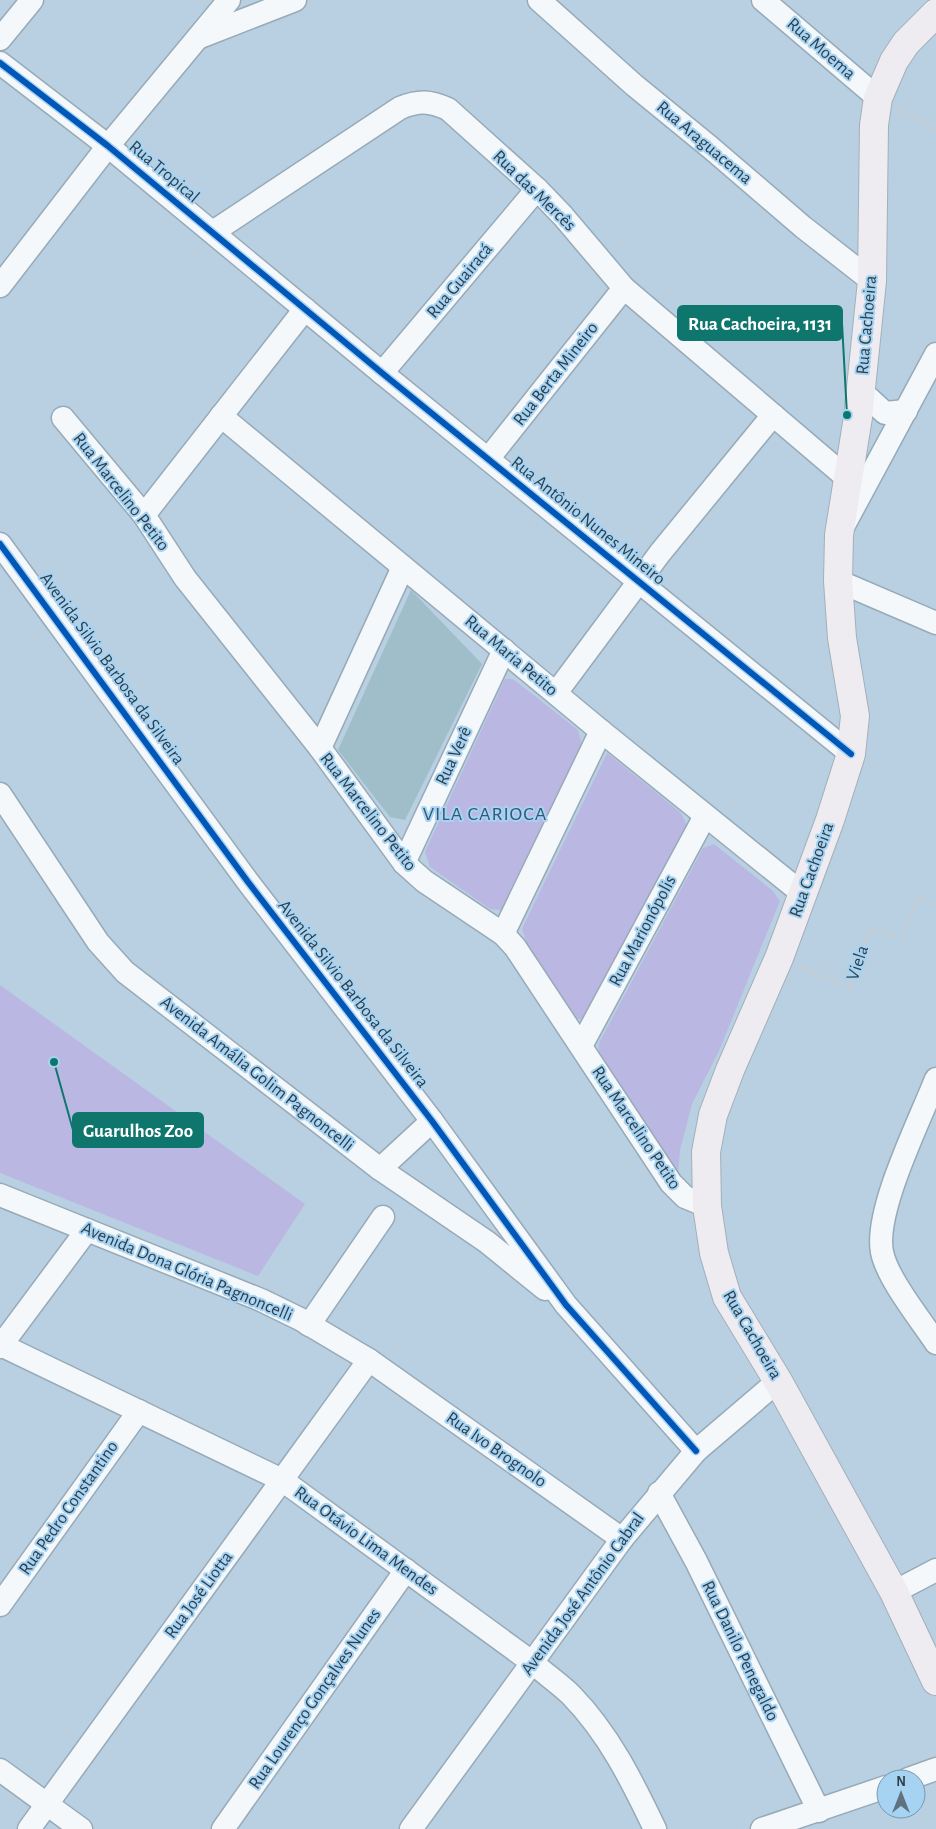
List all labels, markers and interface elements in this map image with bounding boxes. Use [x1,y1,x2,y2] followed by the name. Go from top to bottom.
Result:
[783,15,859,83] street label: Rua Moema
[653,98,755,188] street label: Rua Araguacema
[125,138,203,206] street label: Rua Tropical
[489,147,579,235] street label: Rua das Mercês
[424,240,496,322] street label: Rua Guairacá
[854,275,880,375] street label: Rua Cachoeira
[678,306,842,340] callout: Rua Cachoeira, 1131
[688,315,832,334] text: Rua Cachoeira, 1131
[510,319,602,429] street label: Rua Berta Mineiro
[69,430,173,555] street label: Rua Marcelino Petito
[507,453,669,589] street label: Rua Antônio Nunes Mineiro
[36,570,188,768] street label: Avenida Silvio Barbosa da Silveira
[461,612,561,700] street label: Rua Maria Petito
[433,724,475,788] street label: Rua Verê
[316,750,420,875] street label: Rua Marcelino Petito
[423,804,547,824] district label: VILA CARIOCA
[787,820,837,920] street label: Rua Cachoeira
[606,873,680,989] street label: Rua Marionópolis
[274,897,432,1091] street label: Avenida Silvio Barbosa da Silveira
[844,943,872,983] street label: Viela
[157,993,357,1155] street label: Avenida Amália Golim Pagnoncelli
[588,1063,684,1193] street label: Rua Marcelino Petito
[73,1113,203,1147] callout: Guarulhos Zoo
[83,1122,193,1141] text: Guarulhos Zoo
[79,1219,295,1325] street label: Avenida Dona Glória Pagnoncelli
[719,1287,785,1383] street label: Rua Cachoeira
[443,1409,550,1491] street label: Rua Ivo Brognolo
[16,1438,122,1578] street label: Rua Pedro Constantino
[291,1483,441,1599] street label: Rua Otávio Lima Mendes
[518,1509,648,1679] street label: Avenida José Antônio Cabral
[162,1548,236,1642] street label: Rua José Liotta
[698,1578,782,1724] street label: Rua Danilo Penegaldo
[246,1605,384,1793] street label: Rua Lourenço Gonçalves Nunes
[876,1769,926,1819] north arrow
[896,1775,906,1789] text: N

